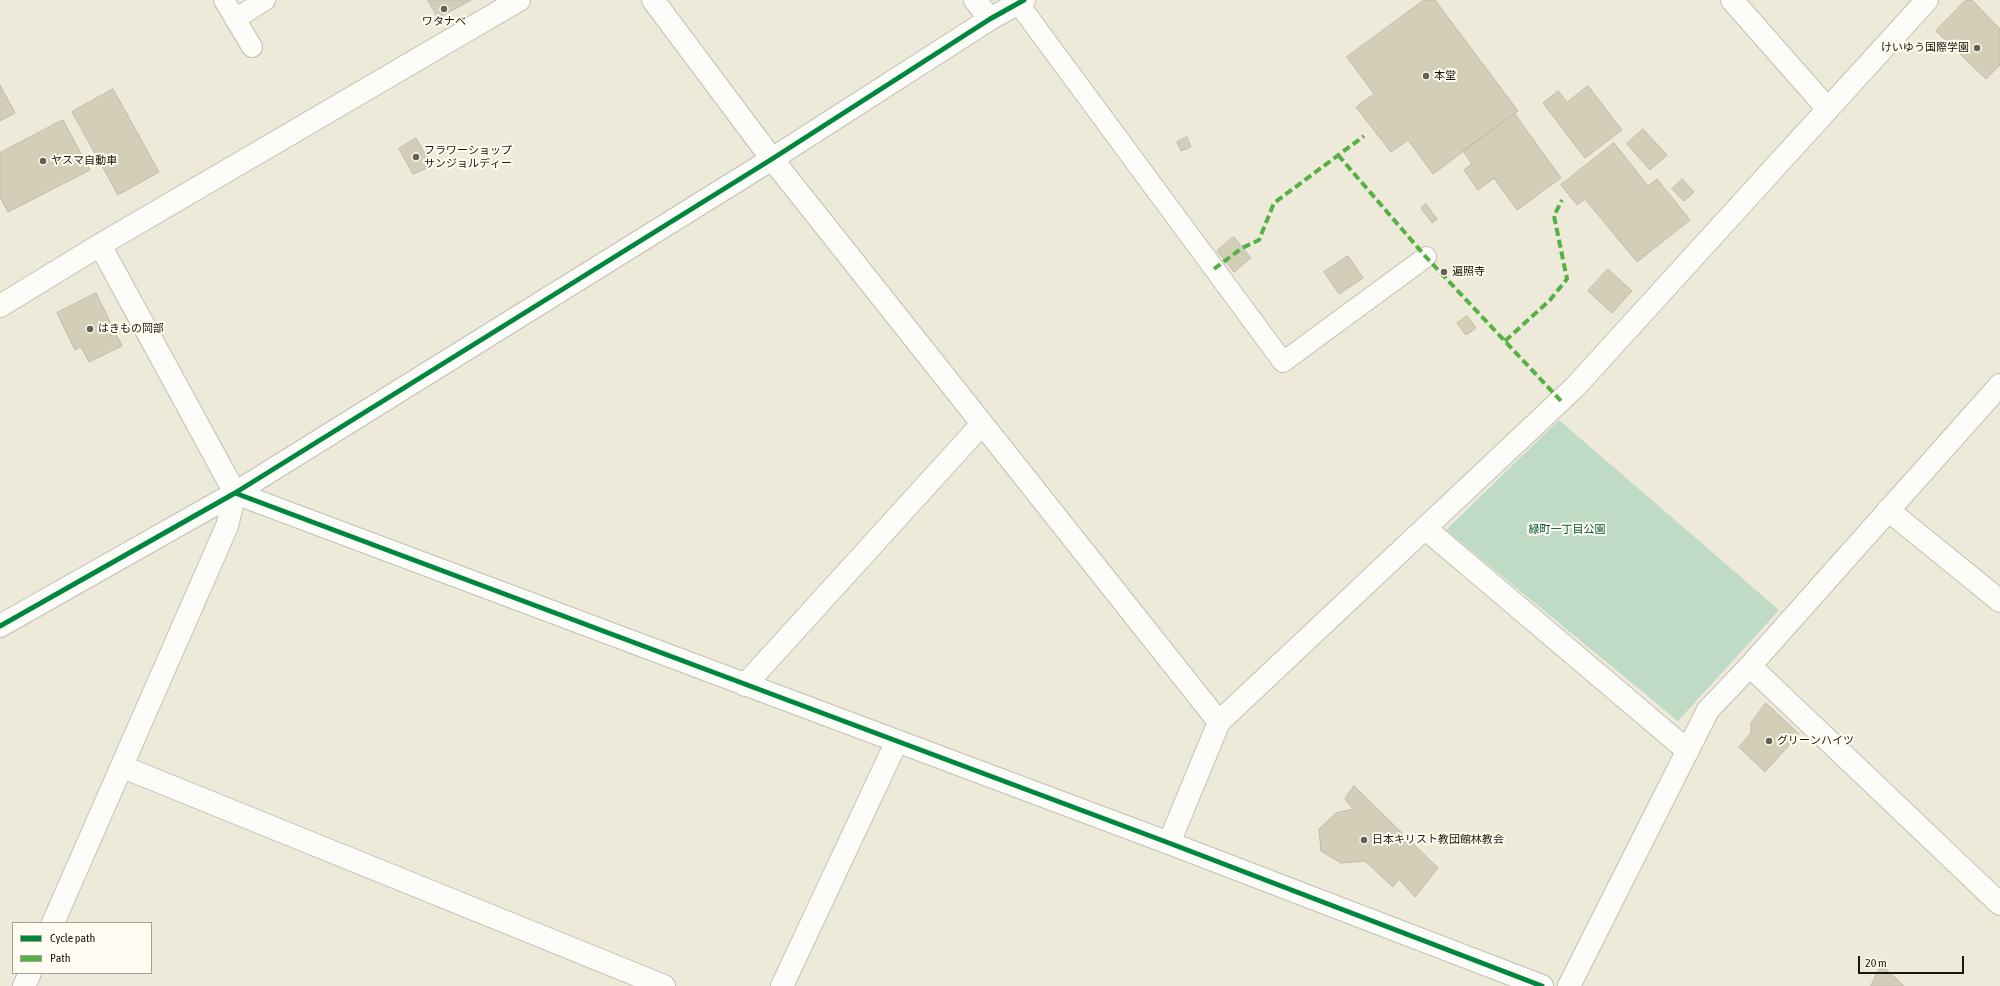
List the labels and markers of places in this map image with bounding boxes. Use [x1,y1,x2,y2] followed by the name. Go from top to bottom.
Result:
[439,4,449,14] marker: ワタナベ
[422,15,466,29] place label: ワタナベ
[1881,41,1969,55] place label: けいゆう国際学園
[1972,43,1982,53] marker: けいゆう国際学園
[1434,69,1456,83] place label: 本堂
[1421,71,1431,81] marker: 本堂
[424,144,512,170] place label: フラワーショップ サンジョルディー
[411,152,421,162] marker: フラワーショップ サンジョルディー
[51,154,117,168] place label: ヤスマ自動車
[38,156,48,166] marker: ヤスマ自動車
[1452,265,1485,279] place label: 遍照寺
[1439,267,1449,277] marker: 遍照寺
[98,322,164,336] place label: はきもの岡部
[85,324,95,334] marker: はきもの岡部
[1777,734,1854,748] place label: グリーンハイツ
[1764,736,1774,746] marker: グリーンハイツ
[1372,833,1504,847] place label: 日本キリスト教団館林教会
[1359,835,1369,845] marker: 日本キリスト教団館林教会

